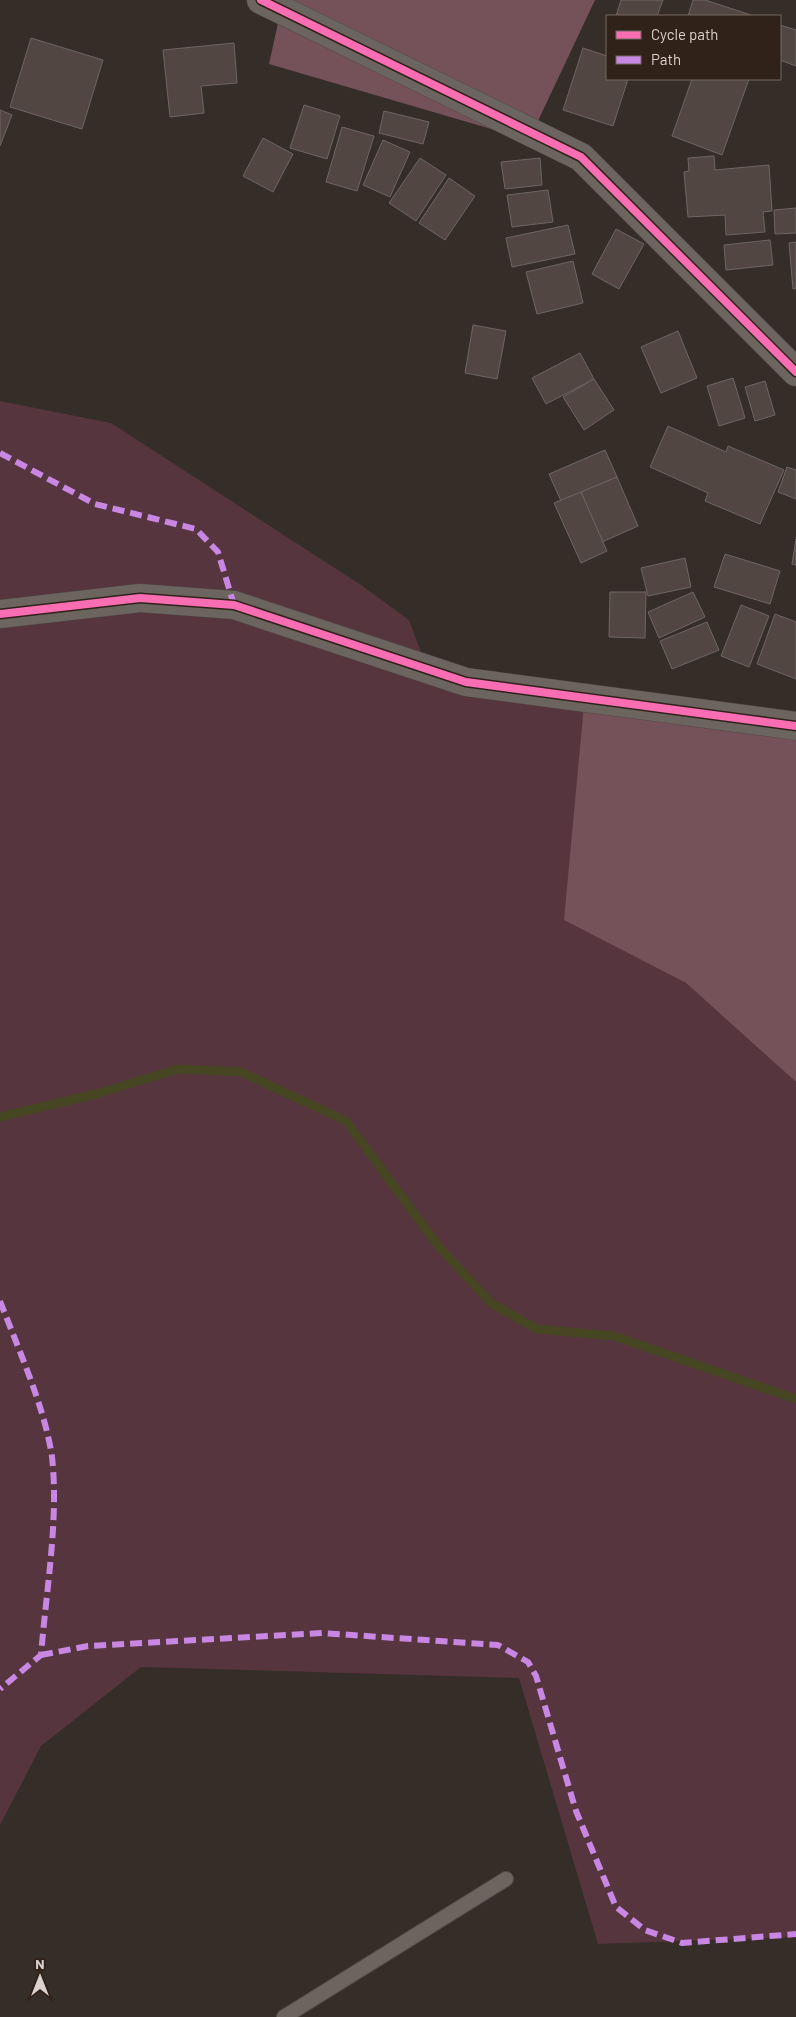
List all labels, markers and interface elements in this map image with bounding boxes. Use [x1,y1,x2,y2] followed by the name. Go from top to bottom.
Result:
[606,15,781,80] legend
[651,25,718,43] text: Cycle path
[651,50,681,68] text: Path
[15,1952,65,2002] north arrow
[35,1955,45,1972] text: N

